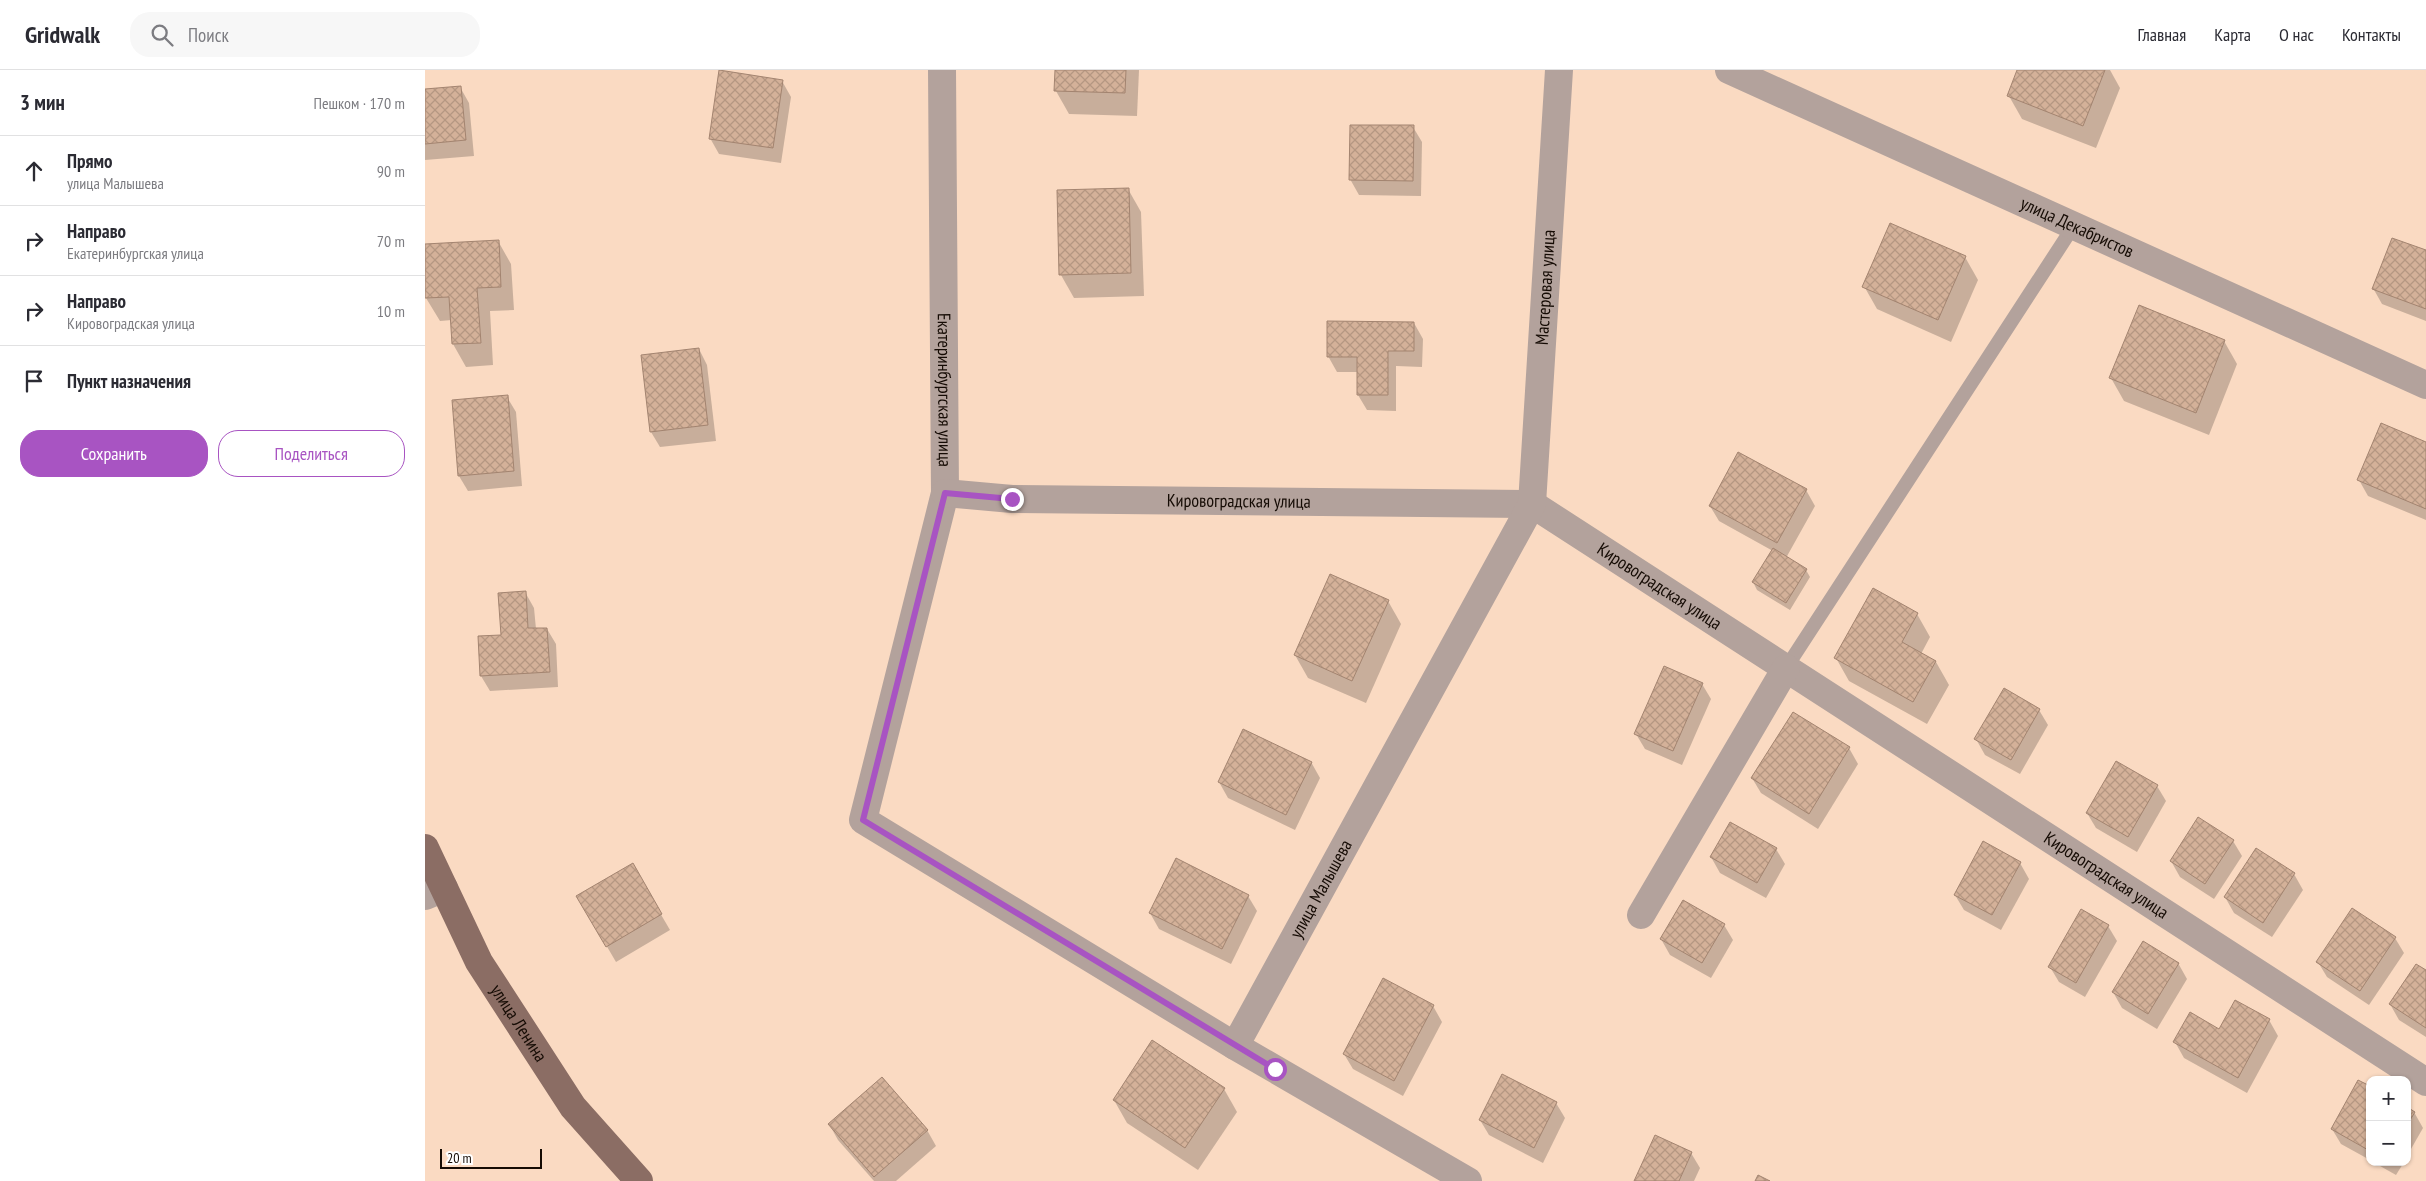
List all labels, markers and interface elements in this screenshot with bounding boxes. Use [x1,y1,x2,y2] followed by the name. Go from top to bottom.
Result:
[130,12,480,57] search box
[25,19,100,50] text: Gridwalk
[148,21,176,49] icon: search
[188,23,229,47] text: Поиск
[2138,23,2186,46] text: Главная
[2214,23,2251,46] text: Карта
[2279,23,2314,46] text: О нас
[2342,23,2401,46] text: Контакты
[20,89,65,116] text: 3 мин
[314,93,405,113] text: Пешком · 170 m
[67,149,112,173] text: Прямо
[20,157,48,185] icon: ahead
[377,161,405,181] text: 90 m
[67,173,164,193] text: улица Малышева
[2017,191,2138,262] street label: улица Декабристов
[67,219,126,243] text: Направо
[20,227,48,255] icon: right
[1530,229,1560,346] street label: Мастеровая улица
[377,231,405,251] text: 70 m
[67,243,204,263] text: Екатеринбургская улица
[67,289,126,313] text: Направо
[20,297,48,325] icon: right
[377,301,405,321] text: 10 m
[67,313,195,333] text: Кировоградская улица
[933,313,957,467] street label: Екатеринбургская улица
[20,367,48,395] icon: arrive
[67,369,191,393] text: Пункт назначения
[20,430,208,477] button: Сохранить
[218,430,405,477] button: Поделиться
[1001,488,1024,511] route end
[1167,488,1311,513] street label: Кировоградская улица
[1593,537,1726,635] street label: Кировоградская улица
[2040,826,2173,924] street label: Кировоградская улица
[1284,835,1357,942] street label: улица Малышева
[485,980,553,1066] street label: улица Ленина
[1264,1058,1287,1081] route start
[2366,1076,2411,1166] map controls
[2366,1076,2411,1121] button: +
[2366,1121,2411,1166] button: −
[440,1146,543,1169] scale bar
[447,1149,472,1167] text: 20 m

